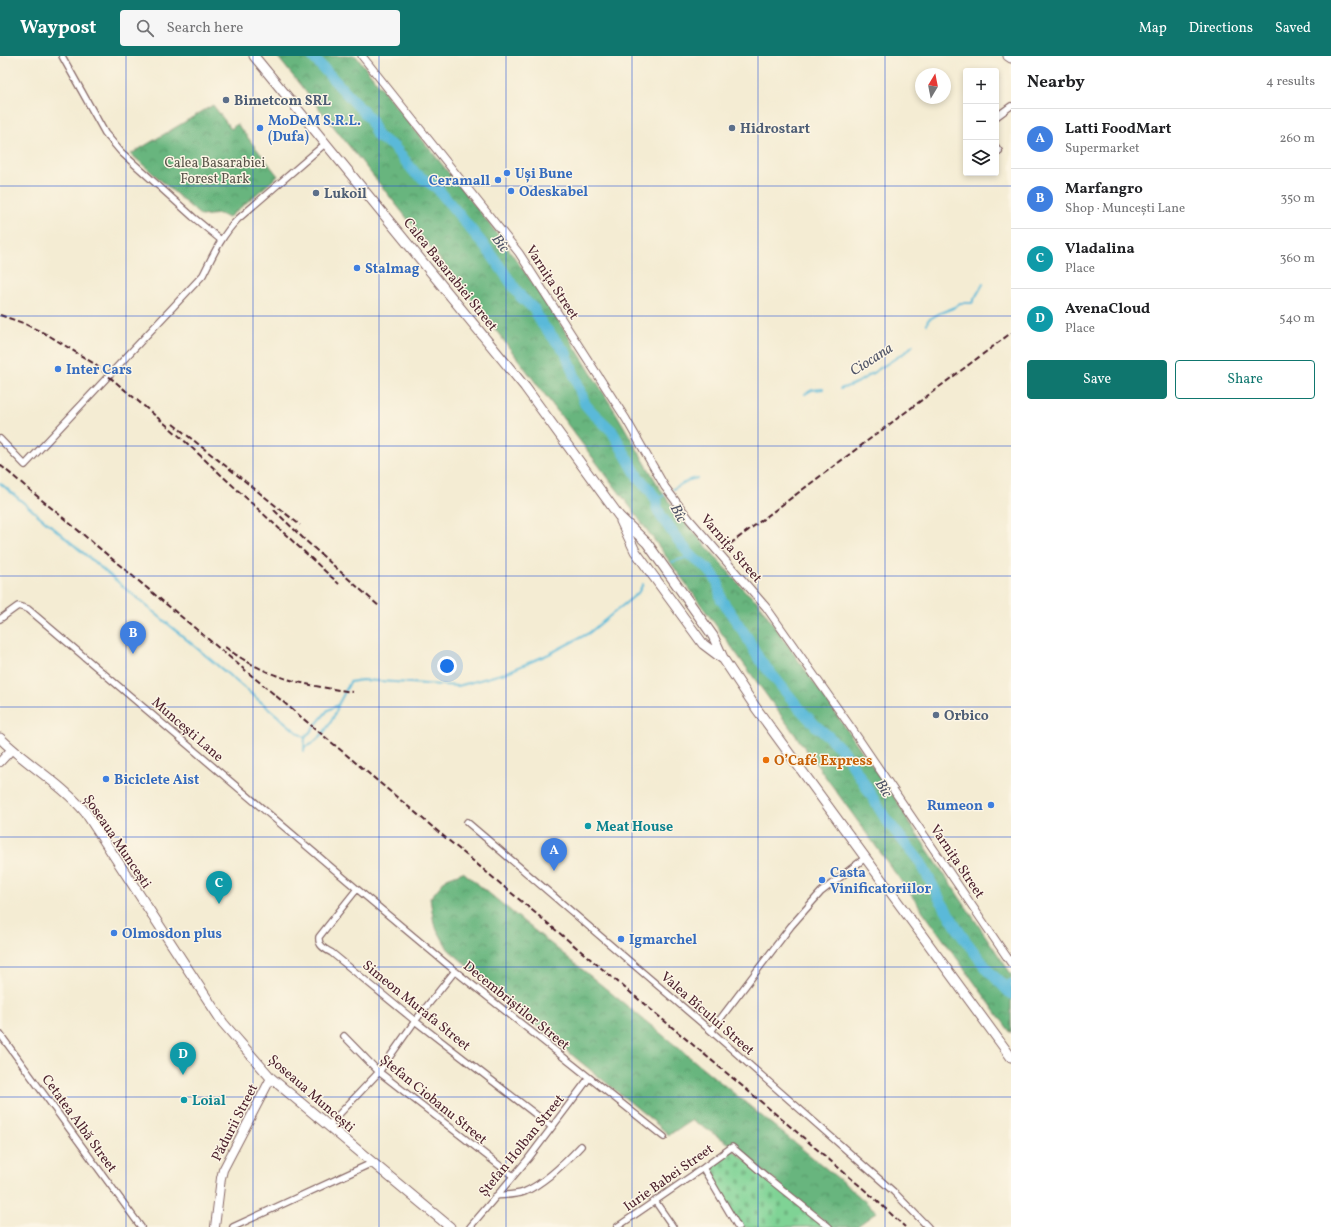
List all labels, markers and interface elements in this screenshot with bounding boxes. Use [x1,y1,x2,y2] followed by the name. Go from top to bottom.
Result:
[120,10,400,46] search box
[20,15,96,41] text: Waypost
[134,17,156,39] icon: search
[166,18,243,39] text: Search here
[1139,19,1167,38] text: Map
[1189,19,1253,38] text: Directions
[1275,19,1311,38] text: Saved
[915,68,951,104] north arrow
[963,68,999,176] map controls
[963,68,999,104] button: +
[1027,71,1085,94] text: Nearby
[1266,73,1315,91] text: 4 results
[234,92,331,111] place label: Bimetcom SRL
[221,95,231,105] marker: Bimetcom SRL
[963,104,999,140] button: −
[268,112,361,147] place label: MoDeM S.R.L. (Dufa)
[1065,119,1171,140] text: Latti FoodMart
[740,120,810,139] place label: Hidrostart
[255,123,265,133] marker: MoDeM S.R.L. (Dufa)
[727,123,737,133] marker: Hidrostart
[1035,130,1045,148] text: A
[1280,130,1315,148] text: 260 m
[963,140,999,176] button: layers
[1065,140,1140,158] text: Supermarket
[165,154,265,189] park label: Calea Basarabiei Forest Park
[515,165,573,184] place label: Uși Bune
[502,168,512,178] marker: Uși Bune
[429,172,490,191] place label: Ceramall
[493,175,503,185] marker: Ceramall
[1065,179,1143,200] text: Marfangro
[519,183,588,202] place label: Odeskabel
[324,185,367,204] place label: Lukoil
[506,186,516,196] marker: Odeskabel
[311,188,321,198] marker: Lukoil
[1036,190,1044,208] text: B
[1280,190,1315,208] text: 350 m
[1065,200,1185,218] text: Shop · Muncești Lane
[398,214,501,336] street label: Calea Basarabiei Street
[486,230,514,258] water label: Bîc
[1065,239,1135,260] text: Vladalina
[521,242,583,324] street label: Varnița Street
[1036,250,1044,268] text: C
[1280,250,1315,268] text: 360 m
[365,260,420,279] place label: Stalmag
[1065,260,1095,278] text: Place
[352,263,362,273] marker: Stalmag
[1065,299,1150,320] text: AvenaCloud
[1035,310,1045,328] text: D
[1279,310,1315,328] text: 540 m
[1065,320,1095,338] text: Place
[846,339,897,382] water label: Ciocana
[1027,360,1167,399] button: Save
[1175,360,1315,399] button: Share
[66,361,132,380] place label: Inter Cars
[53,364,63,374] marker: Inter Cars
[664,501,691,527] water label: Bîc
[696,511,766,587] street label: Varnița Street
[120,621,146,654] pin: B
[437,656,457,676] your location
[147,694,227,767] street label: Muncești Lane
[944,707,989,726] place label: Orbico
[931,710,941,720] marker: Orbico
[774,752,872,771] place label: O’Café Express
[761,755,771,765] marker: O’Café Express
[114,771,199,790] place label: Biciclete Aist
[101,774,111,784] marker: Biciclete Aist
[869,776,897,803] water label: Bîc
[78,791,155,893] street label: Șoseaua Muncești
[927,797,983,816] place label: Rumeon
[986,800,996,810] marker: Rumeon
[596,818,673,837] place label: Meat House
[583,821,593,831] marker: Meat House
[925,821,988,903] street label: Varnița Street
[541,838,567,871] pin: A
[830,864,931,899] place label: Casta Vinificatoriilor
[206,871,232,904] pin: C
[817,875,827,885] marker: Casta Vinificatoriilor
[122,925,222,944] place label: Olmosdon plus
[109,928,119,938] marker: Olmosdon plus
[629,931,697,950] place label: Igmarchel
[616,934,626,944] marker: Igmarchel
[358,957,474,1056] street label: Simeon Murafa Street
[459,957,573,1055] street label: Decembriștilor Street
[656,968,758,1060] street label: Valea Bîcului Street
[170,1042,196,1075] pin: D
[263,1051,359,1137] street label: Șoseaua Muncești
[375,1051,491,1149] street label: Ștefan Ciobanu Street
[37,1071,121,1177] street label: Cetatea Albă Street
[208,1081,263,1165] street label: Pădurii Street
[475,1091,569,1201] street label: Ștefan Holban Street
[192,1092,226,1111] place label: Loial
[179,1095,189,1105] marker: Loial
[620,1140,718,1216] street label: Iurie Babei Street

